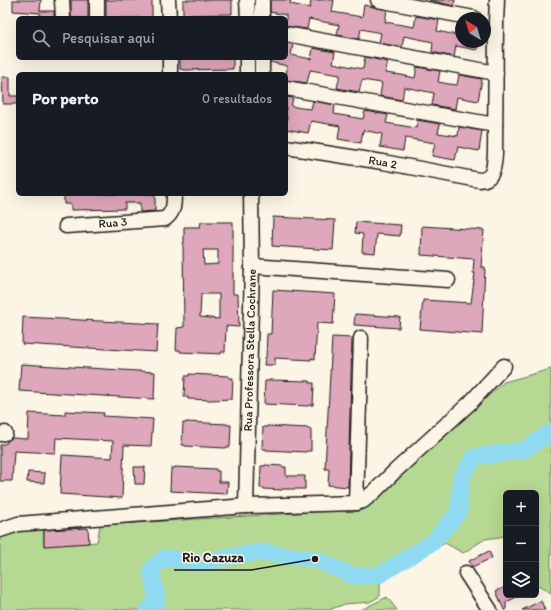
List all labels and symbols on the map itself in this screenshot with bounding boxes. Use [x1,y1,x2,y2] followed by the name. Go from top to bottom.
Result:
[455,12,491,48] north arrow
[368,153,399,172] street label: Rua 2
[98,215,128,231] street label: Rua 3
[241,268,259,431] street label: Rua Professora Stella Cochrane
[174,545,251,570] callout: Rio Cazuza
[182,550,244,565] text: Rio Cazuza

